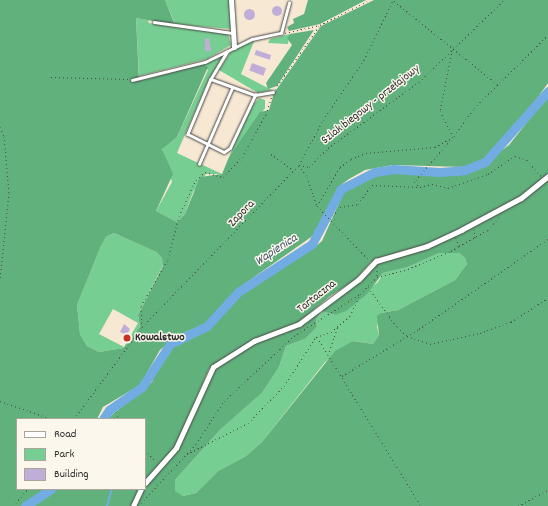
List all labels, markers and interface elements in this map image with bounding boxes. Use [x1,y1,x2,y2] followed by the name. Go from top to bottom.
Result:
[319,62,423,148] street label: Szlak biegowy - przełajowy
[226,198,258,230] street label: Zapora
[253,232,301,270] water label: Wapienica
[295,277,339,317] street label: Tartaczna
[135,331,185,345] place label: Kowalstwo
[122,333,132,343] marker: Kowalstwo
[16,418,146,490] legend
[54,426,76,443] text: Road
[54,446,74,463] text: Park
[54,466,89,483] text: Building

